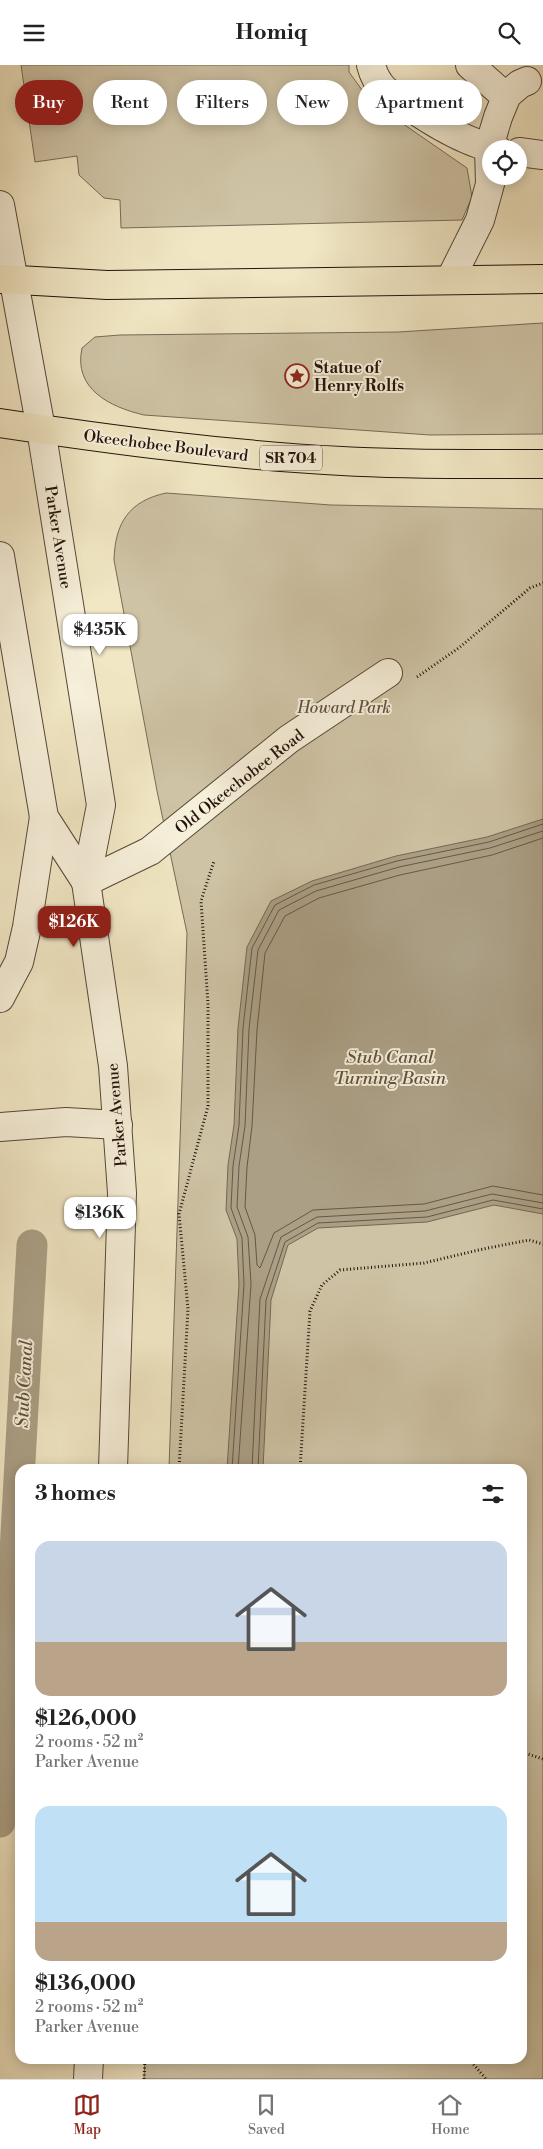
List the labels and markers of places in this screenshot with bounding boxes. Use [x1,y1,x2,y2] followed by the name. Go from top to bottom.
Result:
[314,358,404,396] place label: Statue of Henry Rolfs
[284,363,310,389] place icon: Statue of Henry Rolfs
[65,613,135,656] pin: $435K
[39,905,109,948] pin: $126K
[65,1197,135,1239] pin: $136K

